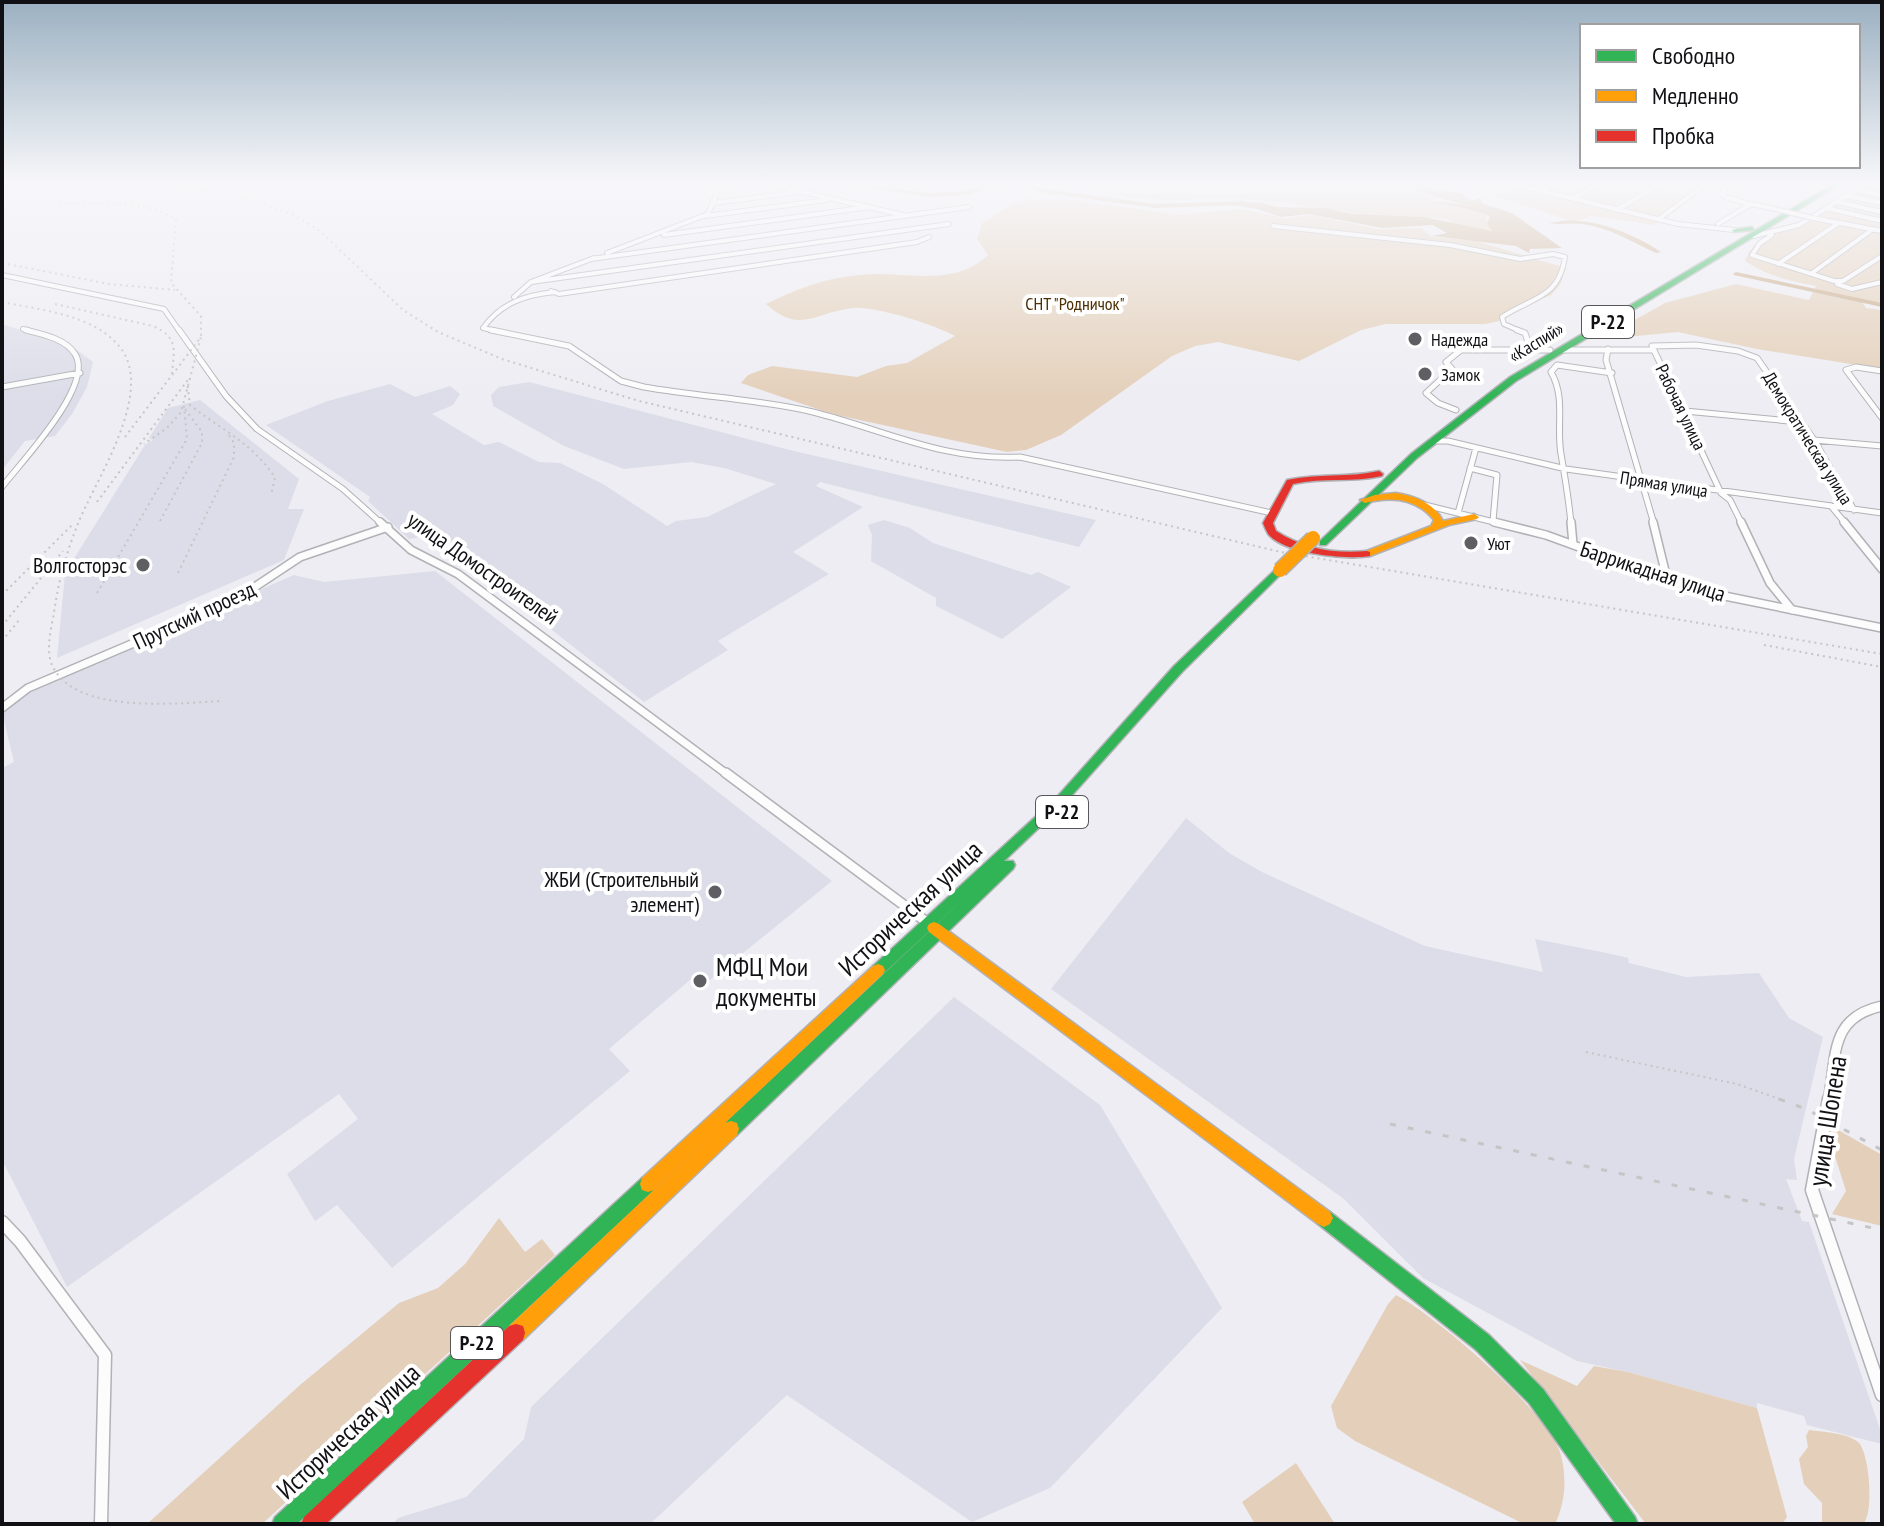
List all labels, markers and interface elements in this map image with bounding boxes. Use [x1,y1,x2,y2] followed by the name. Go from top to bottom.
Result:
[1580,24,1860,168] legend
[1652,40,1735,71] text: Свободно
[1652,80,1739,111] text: Медленно
[1652,120,1715,151] text: Пробка
[1025,292,1125,315] park label: СНТ "Родничок"
[1582,306,1634,338] road number: Р-22
[1504,317,1568,367] street label: «Каспий»
[1431,328,1488,351] place label: Надежда
[1406,330,1424,348] marker: Надежда
[1650,360,1712,454] street label: Рабочая улица
[1441,363,1480,386] place label: Замок
[1416,365,1434,383] marker: Замок
[1758,367,1858,509] street label: Демократическая улица
[1619,466,1709,502] street label: Прямая улица
[402,505,564,631] street label: улица Домостроителей
[1487,532,1511,555] place label: Уют
[1462,534,1480,552] marker: Уют
[1577,534,1729,608] street label: Баррикадная улица
[33,551,127,579] place label: Волгосторэс
[134,556,152,574] marker: Волгосторэс
[129,574,260,655] street label: Прутский проезд
[1036,796,1088,828] road number: Р-22
[831,833,989,983] street label: Историческая улица
[544,865,700,918] place label: ЖБИ (Строительный элемент)
[706,883,724,901] marker: ЖБИ (Строительный элемент)
[716,950,816,1013] place label: МФЦ Мои документы
[691,972,709,990] marker: МФЦ Мои документы
[1800,1053,1854,1189] street label: улица Шопена
[451,1327,503,1359] road number: Р-22
[269,1356,427,1506] street label: Историческая улица

